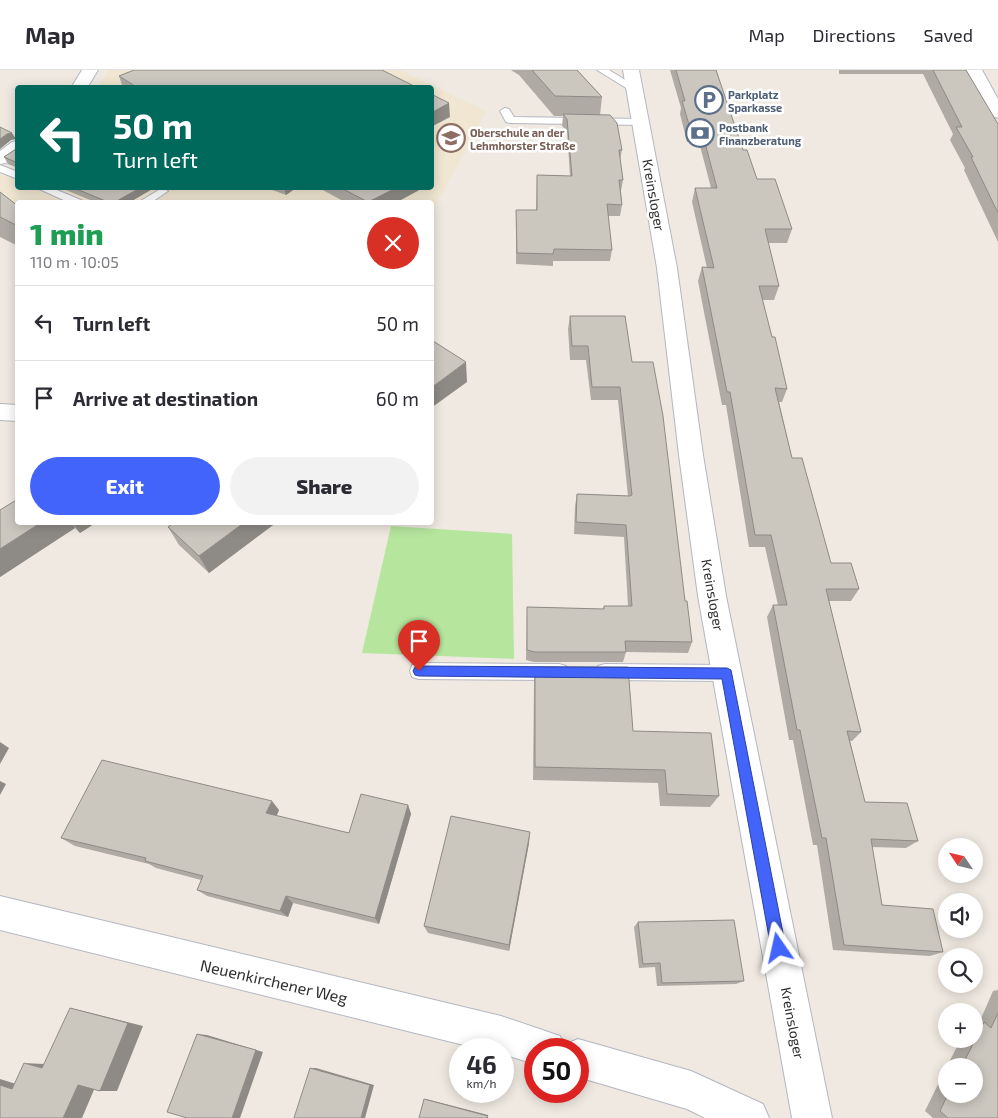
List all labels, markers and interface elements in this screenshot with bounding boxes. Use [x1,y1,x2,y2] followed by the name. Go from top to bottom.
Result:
[25,20,75,49] text: Map
[748,24,785,46] text: Map
[813,24,896,46] text: Directions
[924,24,973,46] text: Saved
[694,85,724,115] parking icon: Parkplatz Sparkasse
[728,88,782,114] place label: Parkplatz Sparkasse
[113,104,193,146] text: 50 m
[30,105,95,170] icon: left
[685,118,715,148] bank icon: Postbank Finanzberatung
[719,121,802,147] place label: Postbank Finanzberatung
[436,123,466,153] school or university icon: Oberschule an der Lehmhorster Straße
[470,126,575,152] place label: Oberschule an der Lehmhorster Straße
[113,146,198,172] text: Turn left
[639,158,669,233] street label: Kreinsloger
[30,215,104,251] text: 1 min
[367,217,419,269] button: close
[30,252,119,271] text: 110 m · 10:05
[30,309,58,337] icon: left
[73,312,150,335] text: Turn left
[376,312,419,335] text: 50 m
[30,384,58,412] icon: arrive
[73,387,258,410] text: Arrive at destination
[376,387,419,410] text: 60 m
[30,457,220,515] button: Exit
[230,457,419,515] button: Share
[698,558,728,633] street label: Kreinsloger
[398,620,440,671] pin
[405,627,433,655] icon: arrive
[938,838,982,882] north arrow
[938,838,983,1103] map controls
[938,893,983,938] button: sound
[752,921,804,973] position arrow
[938,948,983,993] button: search
[198,955,350,1007] street label: Neuenkirchener Weg
[778,986,808,1061] street label: Kreinsloger
[938,1003,983,1048] button: +
[524,1038,589,1103] speed limit sign: 50
[466,1049,497,1079] text: 46
[938,1058,983,1103] button: −
[467,1076,496,1090] text: km/h

